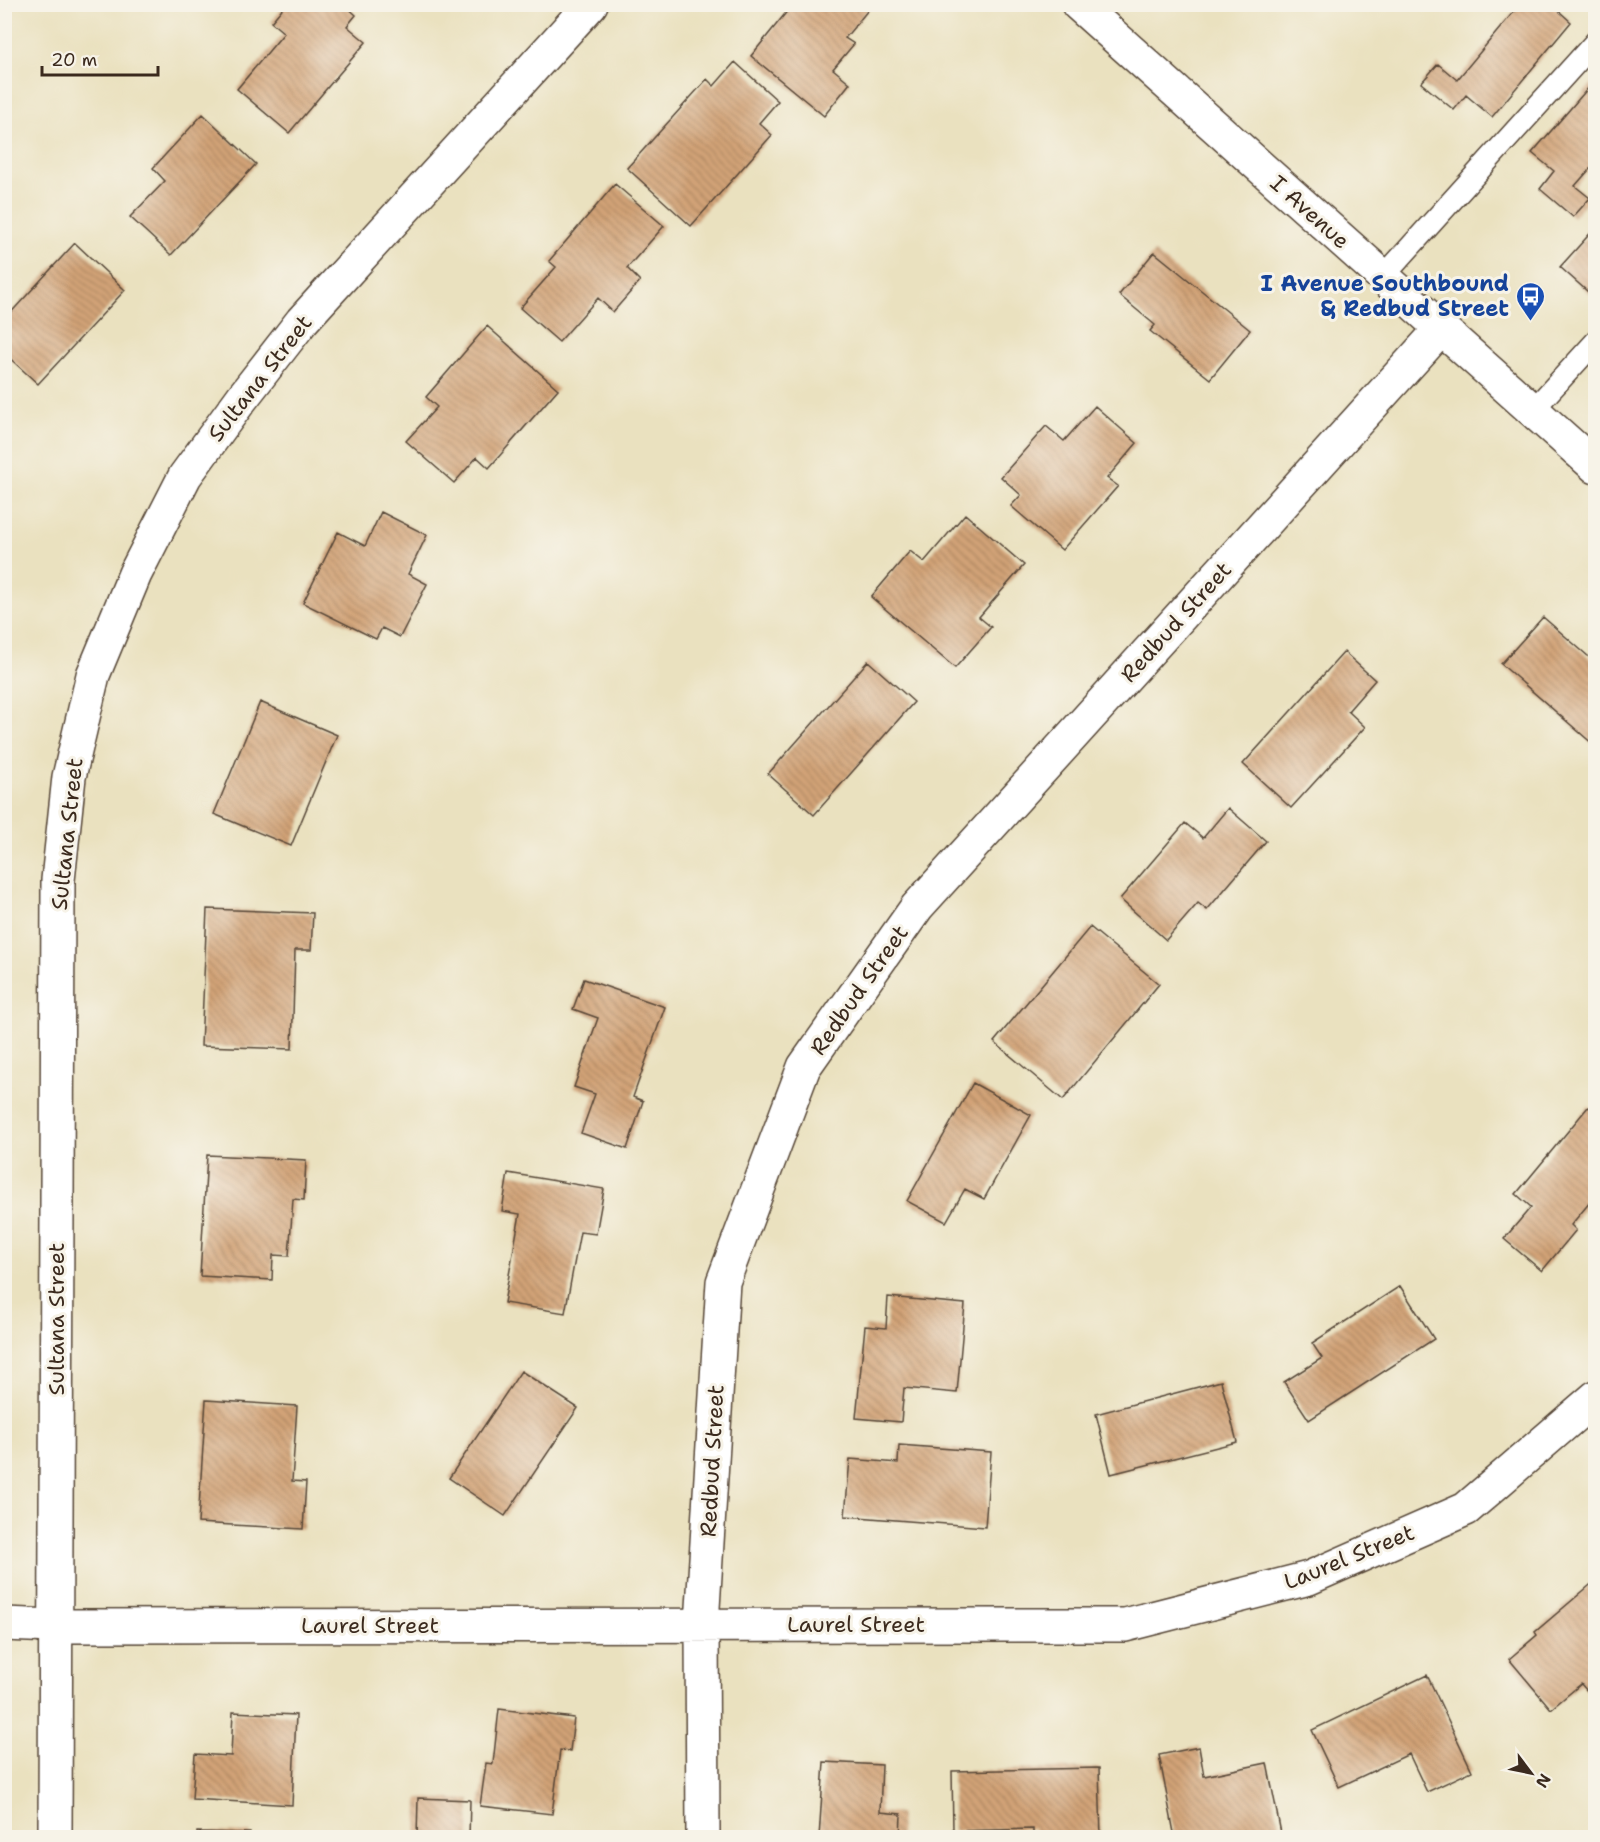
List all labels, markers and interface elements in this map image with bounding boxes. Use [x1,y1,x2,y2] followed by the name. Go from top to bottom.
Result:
[42,39,158,77] scale bar
[51,48,97,72] text: 20 m
[1264,169,1356,255] street label: I Avenue
[1261,269,1509,323] place label: I Avenue Southbound & Redbud Street
[1514,280,1546,322] bus stop icon: I Avenue Southbound & Redbud Street
[201,309,319,447] street label: Sultana Street
[1114,556,1238,688] street label: Redbud Street
[45,756,89,912] street label: Sultana Street
[803,919,915,1061] street label: Redbud Street
[42,1243,71,1395] street label: Sultana Street
[694,1384,730,1538] street label: Redbud Street
[1280,1518,1418,1596] street label: Laurel Street
[787,1610,925,1639] street label: Laurel Street
[301,1611,439,1640] street label: Laurel Street
[1501,1743,1561,1803] north arrow
[1531,1770,1556,1792] text: N

